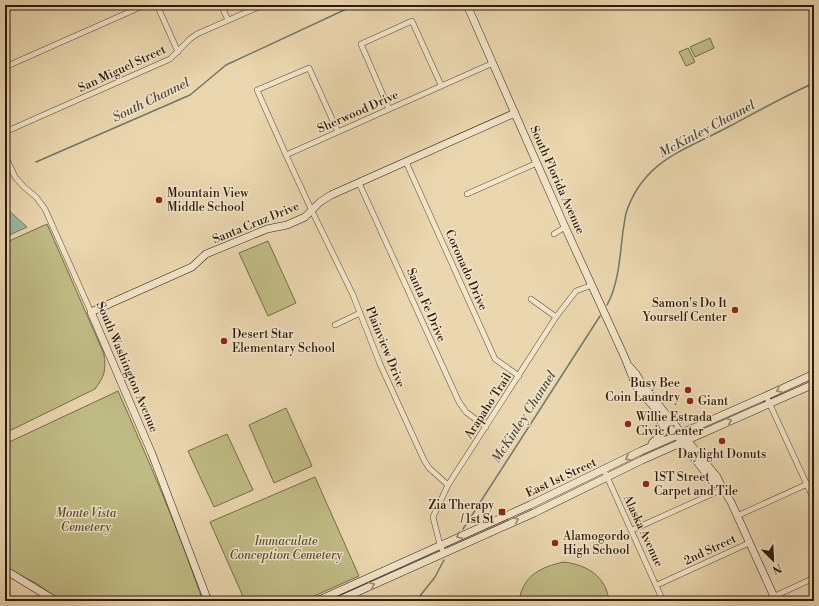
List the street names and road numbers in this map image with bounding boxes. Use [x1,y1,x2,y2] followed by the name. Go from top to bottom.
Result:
[76,42,169,96] street label: San Miguel Street
[315,87,401,137] street label: Sherwood Drive
[526,124,588,236] street label: South Florida Avenue
[210,199,302,247] street label: Santa Cruz Drive
[442,227,490,313] street label: Coronado Drive
[403,266,449,344] street label: Santa Fe Drive
[93,299,161,435] street label: South Washington Avenue
[362,304,408,390] street label: Plainview Drive
[461,370,515,443] street label: Arapaho Trail
[523,455,599,501] street label: East 1st Street
[619,492,666,569] street label: Alaska Avenue
[682,531,739,569] street label: 2nd Street

